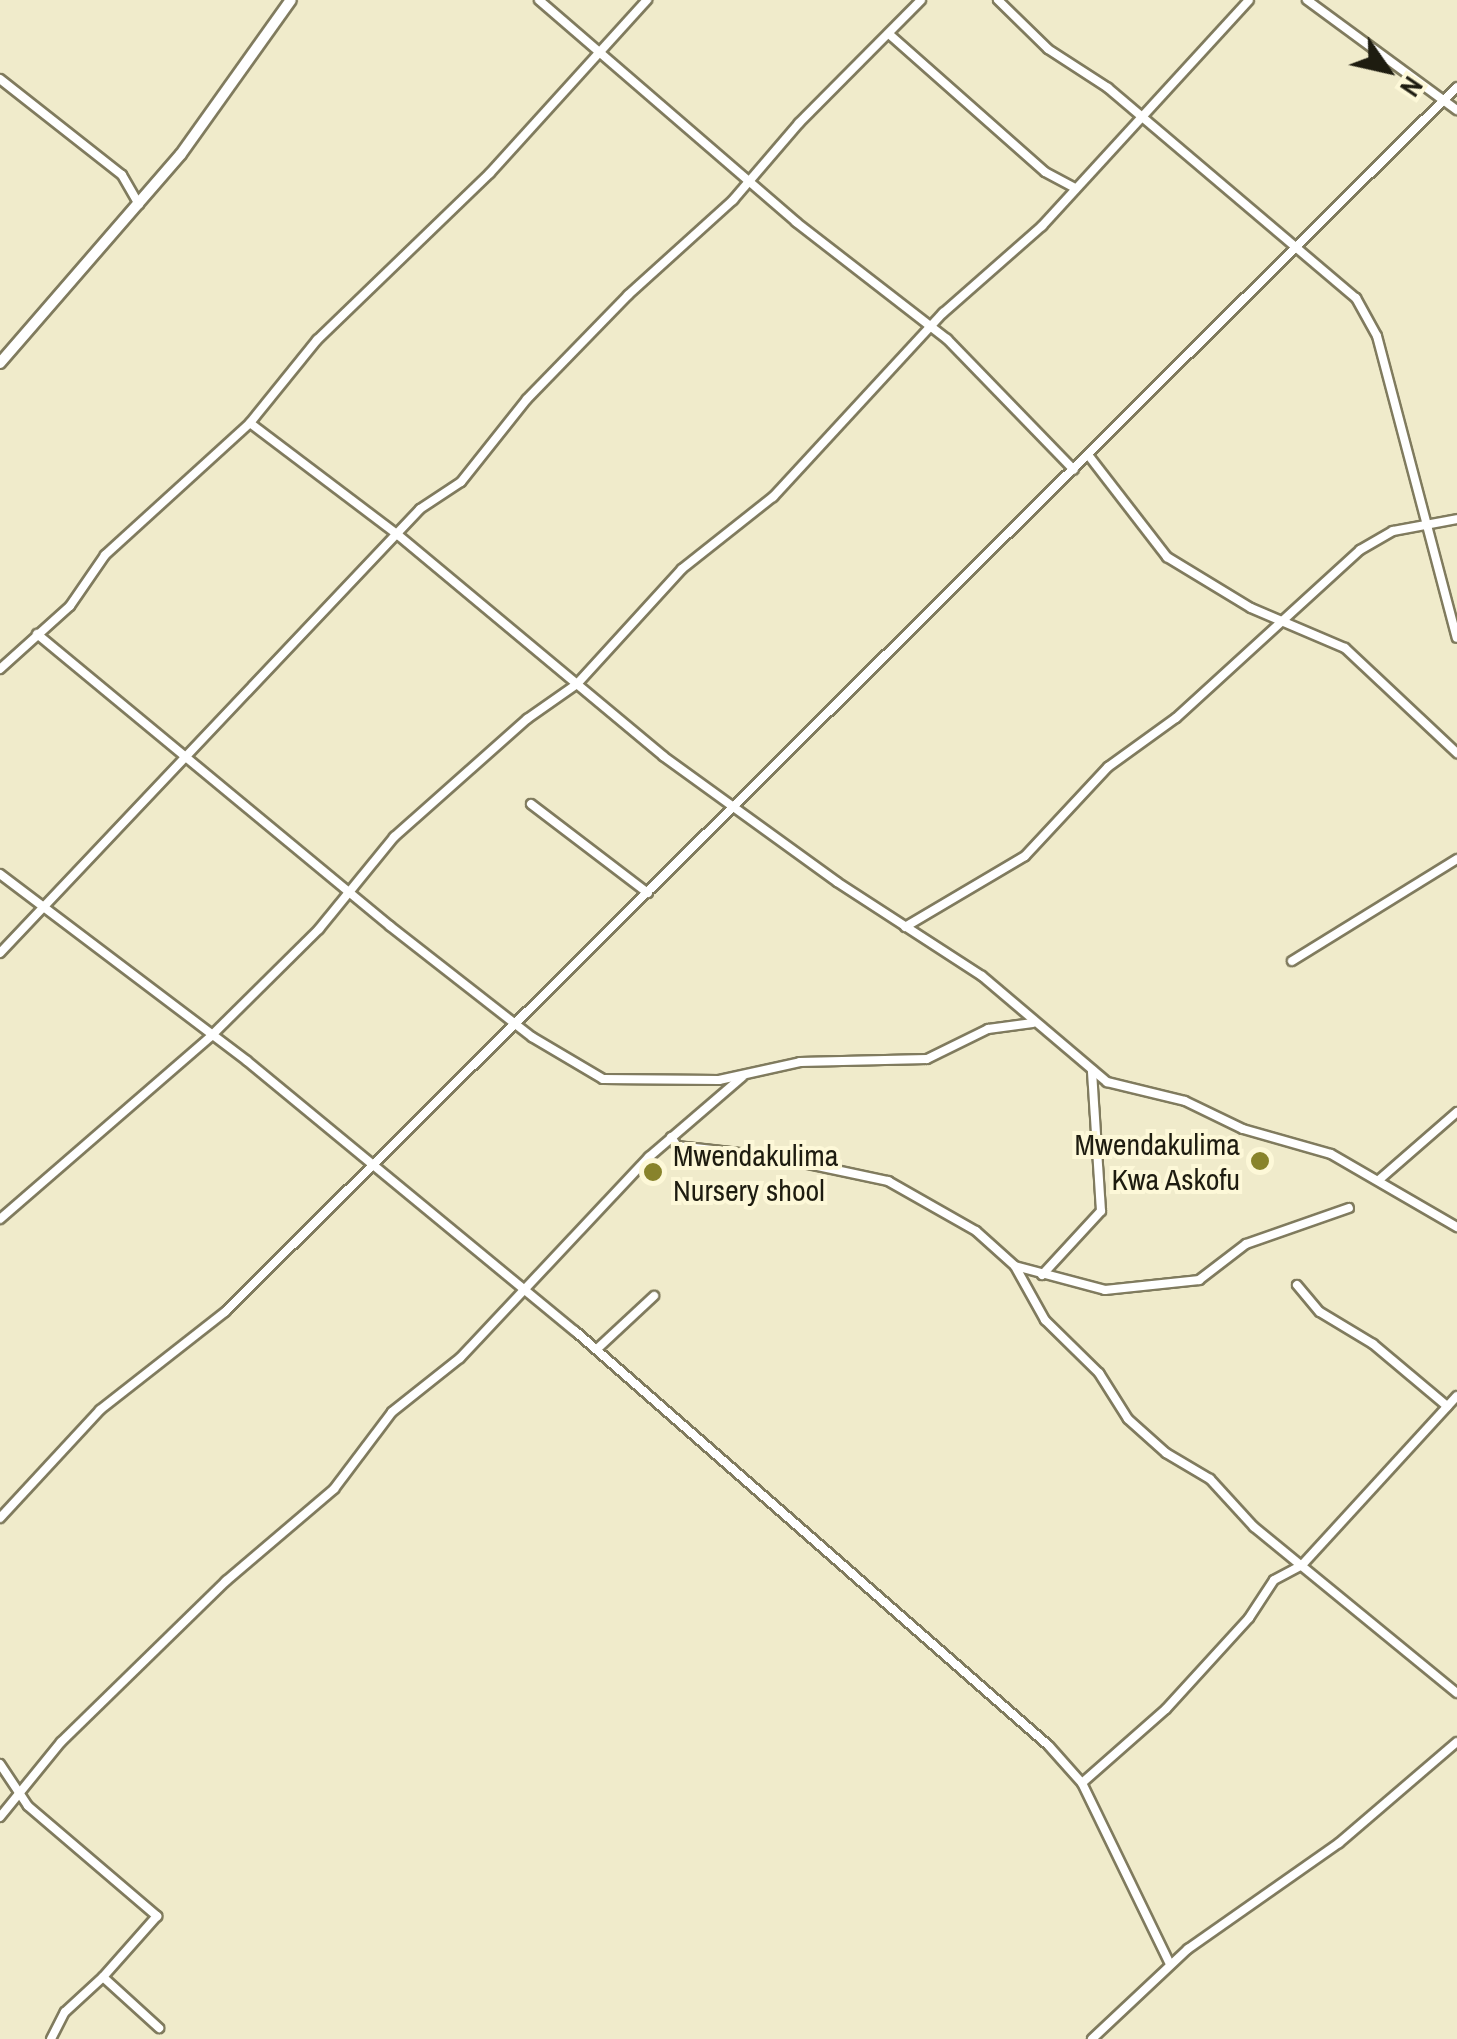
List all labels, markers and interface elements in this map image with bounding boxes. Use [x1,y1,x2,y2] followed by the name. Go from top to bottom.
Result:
[1337,20,1437,120] north arrow
[1391,69,1432,104] text: N
[1075,1126,1240,1196] place label: Mwendakulima Kwa Askofu
[673,1137,838,1208] place label: Mwendakulima Nursery shool
[1249,1150,1271,1172] marker: Mwendakulima Kwa Askofu
[642,1161,664,1183] marker: Mwendakulima Nursery shool

